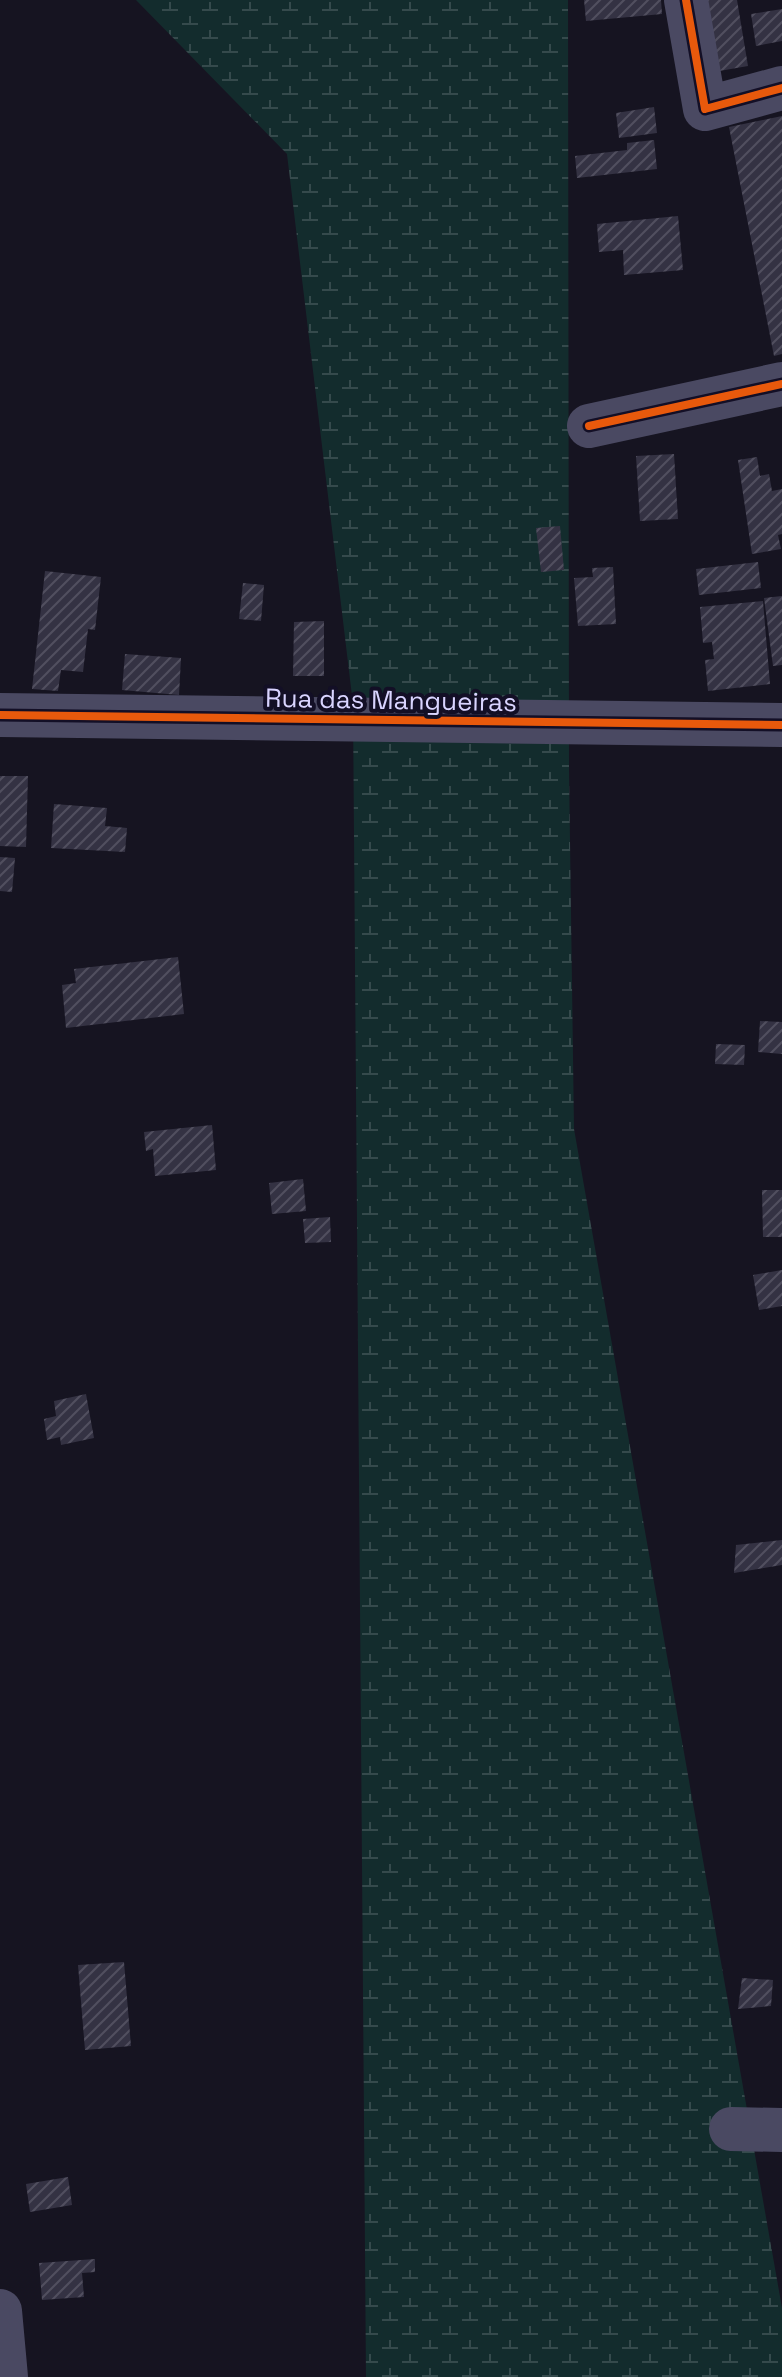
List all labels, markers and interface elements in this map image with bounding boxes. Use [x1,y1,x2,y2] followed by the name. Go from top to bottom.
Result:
[265,681,517,719] street label: Rua das Mangueiras

